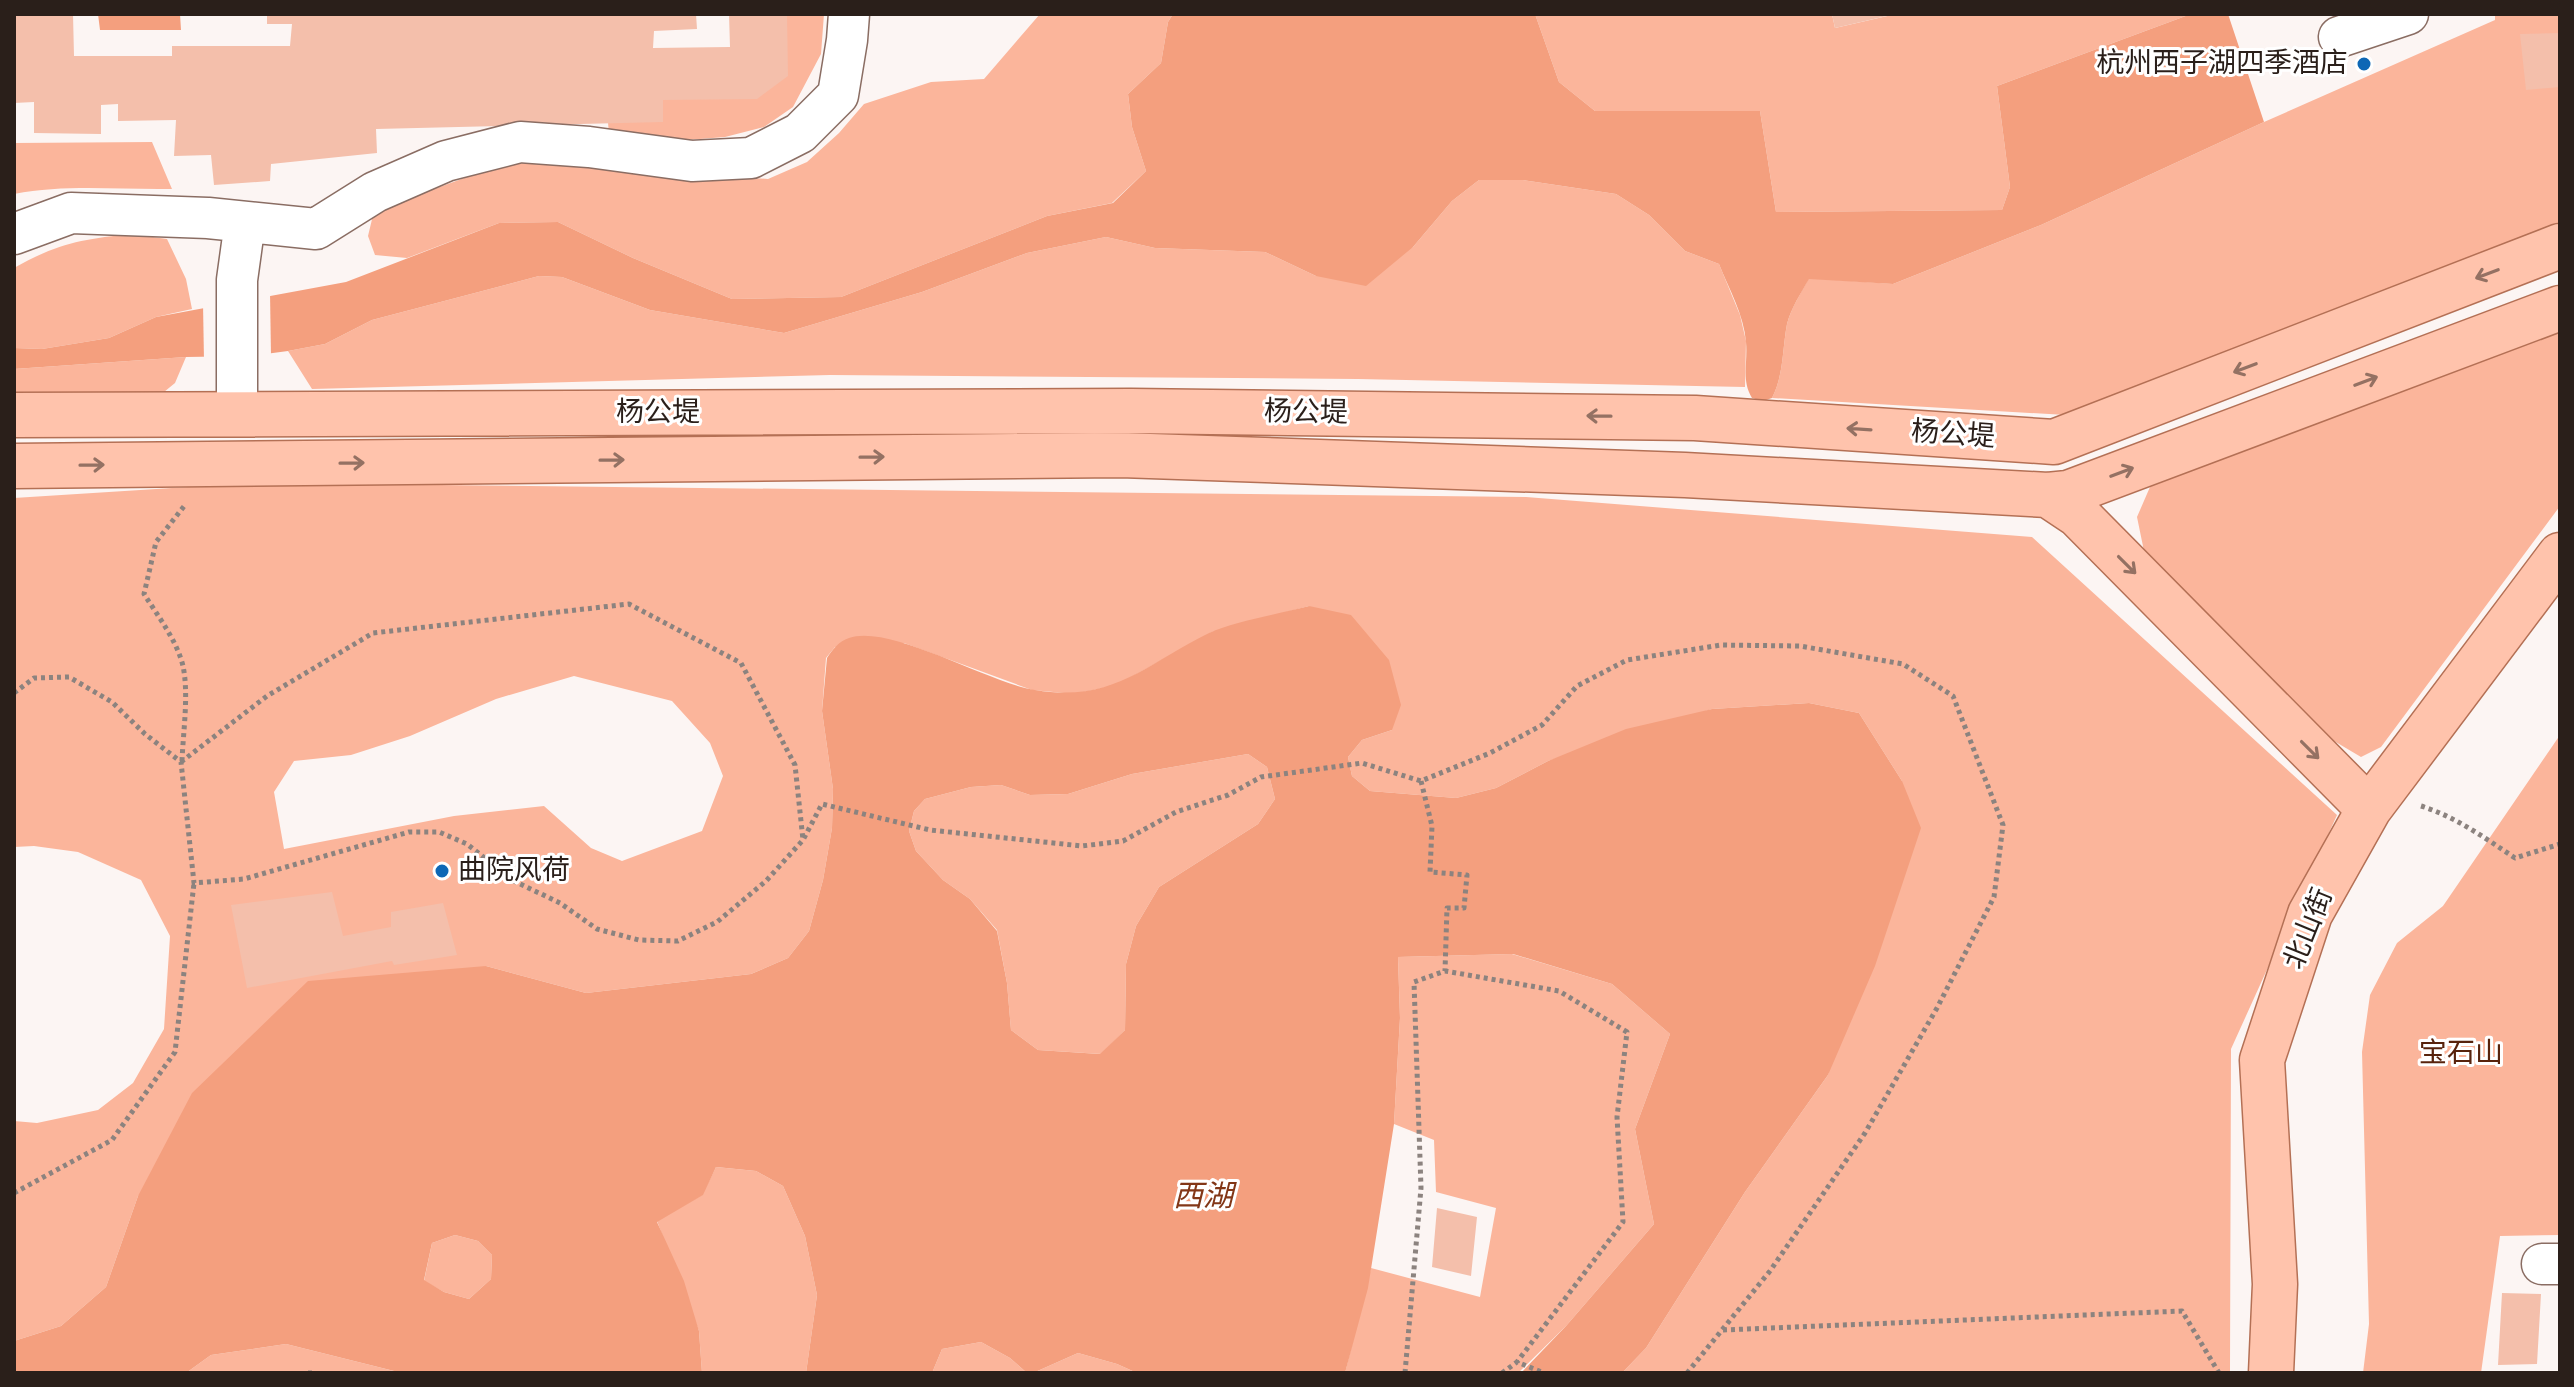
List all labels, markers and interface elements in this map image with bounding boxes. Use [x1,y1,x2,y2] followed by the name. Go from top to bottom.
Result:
[2096,48,2348,78] place label: 杭州西子湖四季酒店
[2355,55,2373,73] marker: 杭州西子湖四季酒店
[2475,268,2500,282] one-way arrow
[2233,362,2258,376] one-way arrow
[2353,373,2378,387] one-way arrow
[1264,396,1348,428] street label: 杨公堤
[616,397,700,427] street label: 杨公堤
[1586,409,1613,424] one-way arrow
[1910,416,1996,452] street label: 杨公堤
[1846,421,1873,436] one-way arrow
[858,450,885,465] one-way arrow
[598,452,625,468] one-way arrow
[338,455,365,470] one-way arrow
[78,458,105,473] one-way arrow
[2109,464,2134,478] one-way arrow
[2117,555,2136,574] one-way arrow
[2300,740,2319,759] one-way arrow
[458,855,570,885] place label: 曲院风荷
[433,862,451,880] marker: 曲院风荷
[2278,884,2338,973] street label: 北山街
[2419,1038,2503,1068] park label: 宝石山
[1173,1181,1237,1212] water label: 西湖

